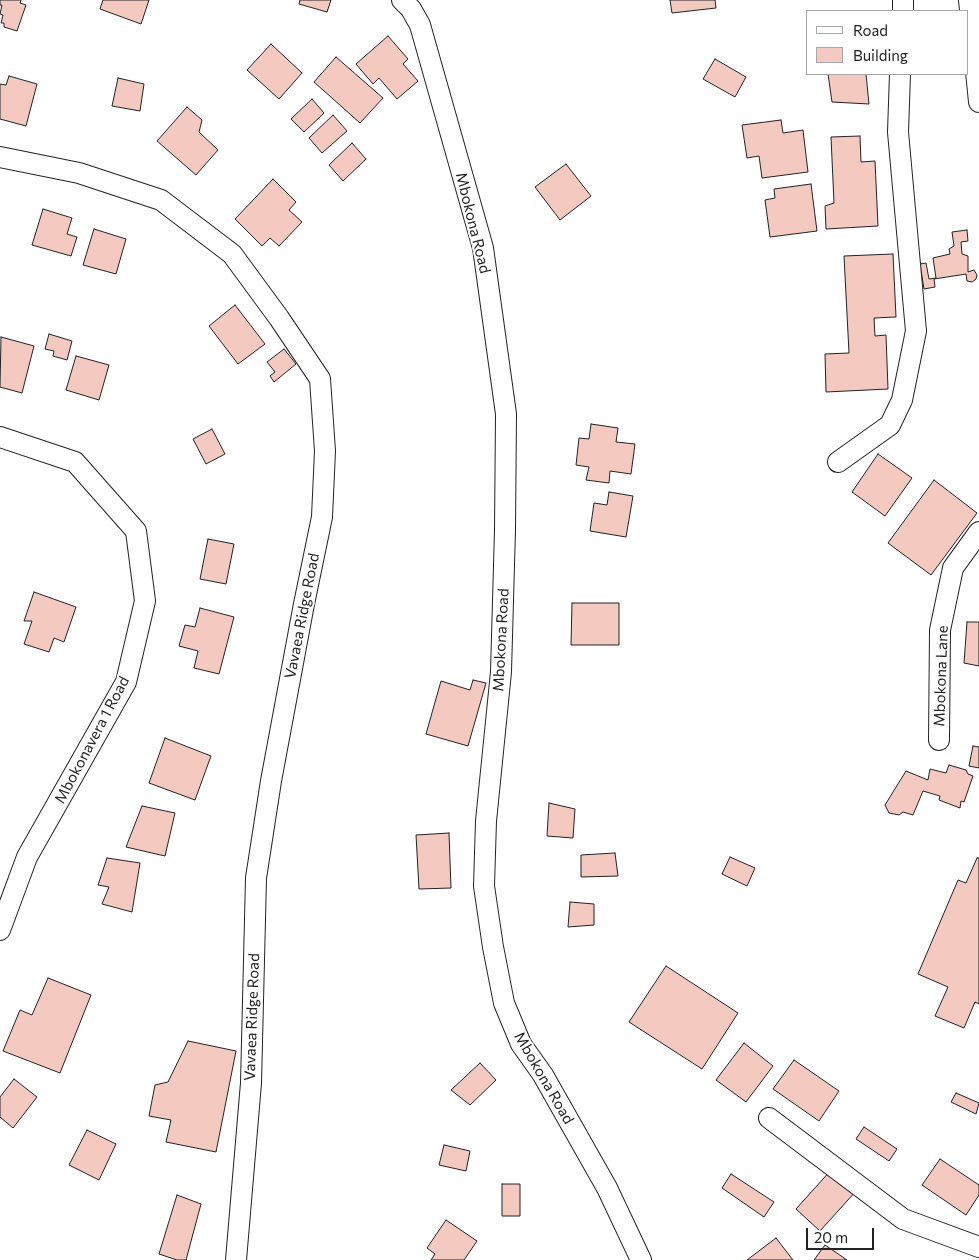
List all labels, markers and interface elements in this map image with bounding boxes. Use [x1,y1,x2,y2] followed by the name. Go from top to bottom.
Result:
[806,10,969,75] legend
[853,21,888,39] text: Road
[853,46,908,64] text: Building
[452,171,494,275] street label: Mbokona Road
[281,552,323,680] street label: Vavaea Ridge Road
[489,588,513,692] street label: Mbokona Road
[930,625,952,727] street label: Mbokona Lane
[51,673,133,807] street label: Mbokonavera 1 Road
[241,953,263,1081] street label: Vavaea Ridge Road
[510,1029,578,1127] street label: Mbokona Road
[809,1218,876,1250] scale bar
[814,1228,848,1246] text: 20 m

